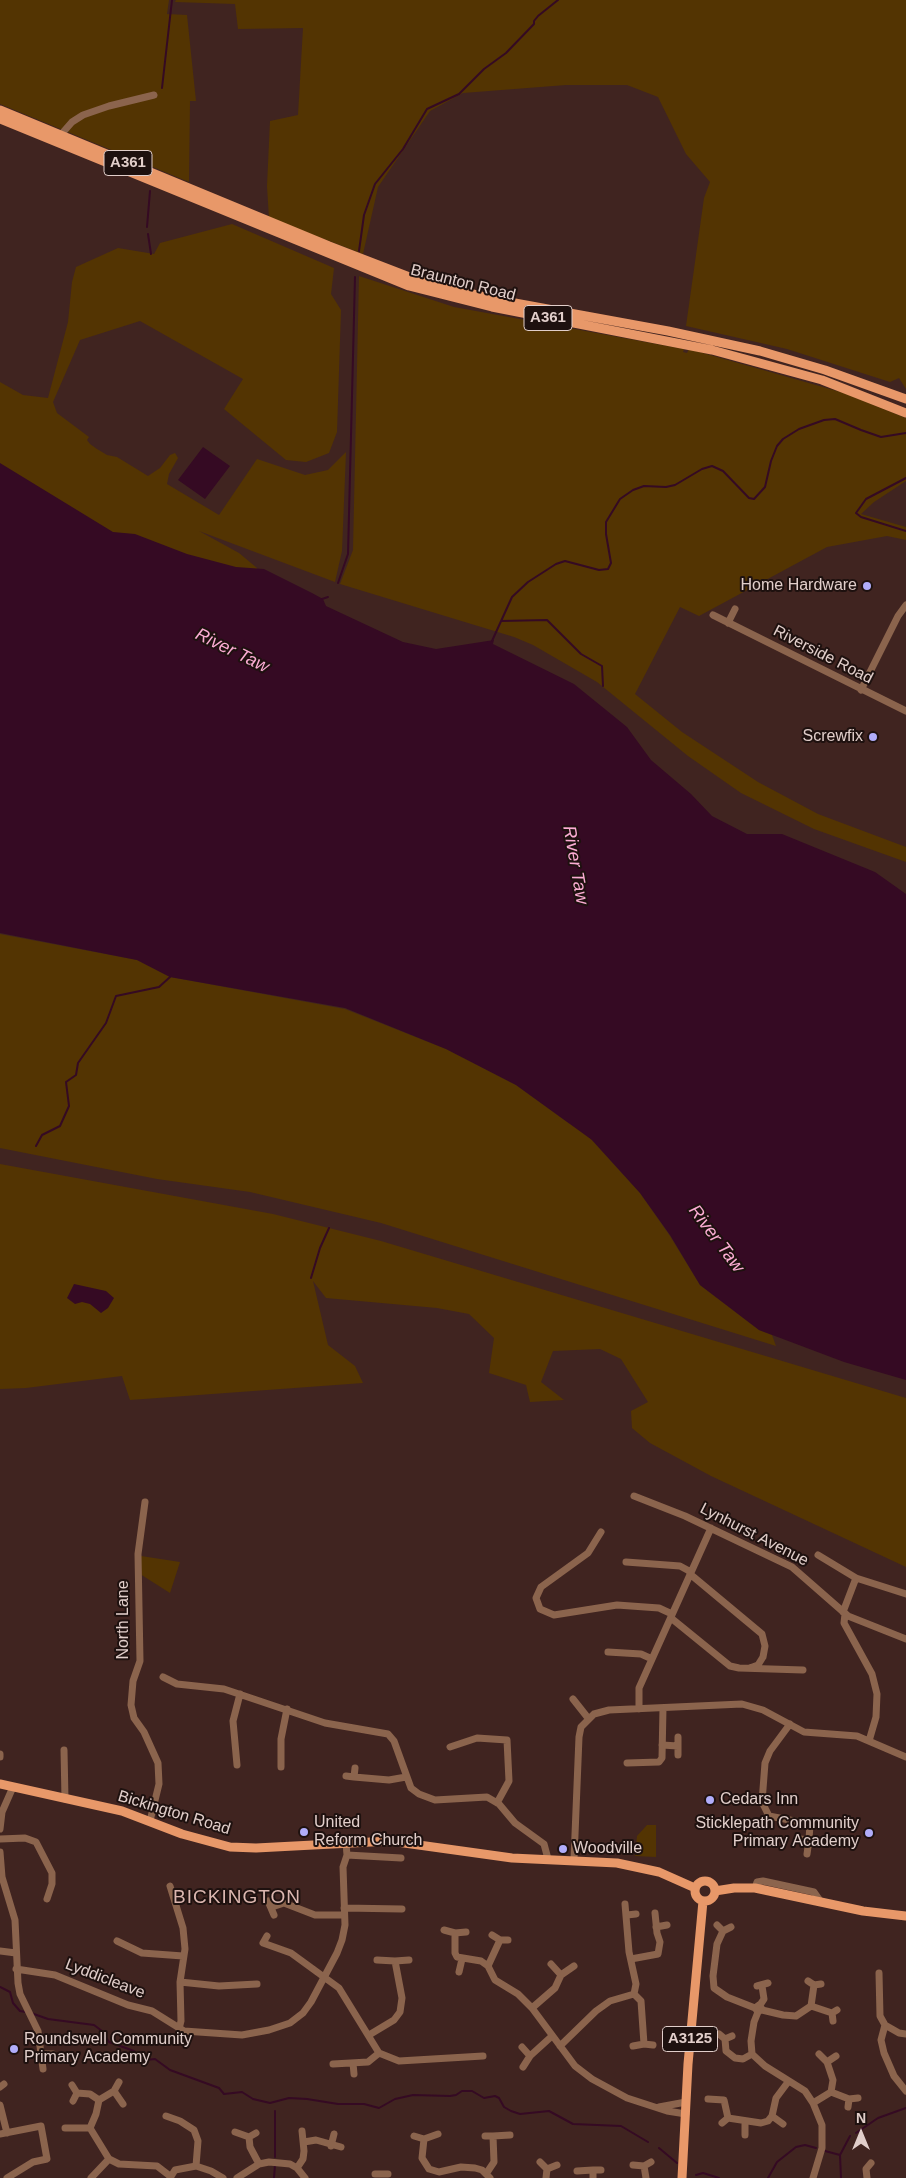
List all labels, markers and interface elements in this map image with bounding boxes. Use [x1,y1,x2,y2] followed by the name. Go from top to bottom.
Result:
[104,150,152,176] road number: A361
[408,261,518,305] street label: Braunton Road
[524,306,572,330] road number: A361
[741,576,857,596] place label: Home Hardware
[861,580,873,592] marker: Home Hardware
[770,622,876,688] street label: Riverside Road
[192,624,272,678] water label: River Taw
[803,727,863,747] place label: Screwfix
[867,731,879,743] marker: Screwfix
[557,824,593,906] water label: River Taw
[683,1201,749,1277] water label: River Taw
[697,1499,811,1571] street label: Lynhurst Avenue
[114,1580,134,1660] street label: North Lane
[115,1787,233,1839] street label: Bickington Road
[720,1790,798,1810] place label: Cedars Inn
[704,1794,716,1806] marker: Cedars Inn
[314,1813,422,1851] place label: United Reform Church
[695,1814,859,1852] place label: Sticklepath Community Primary Academy
[298,1826,310,1838] marker: United Reform Church
[863,1827,875,1839] marker: Sticklepath Community Primary Academy
[573,1839,642,1859] place label: Woodville
[557,1843,569,1855] marker: Woodville
[172,1887,302,1909] district label: BICKINGTON
[62,1955,148,2003] street label: Lyddicleave
[662,2026,718,2052] road number: A3125
[24,2030,192,2068] place label: Roundswell Community Primary Academy
[8,2043,20,2055] marker: Roundswell Community Primary Academy
[836,2108,886,2158] north arrow
[856,2110,866,2126] text: N

